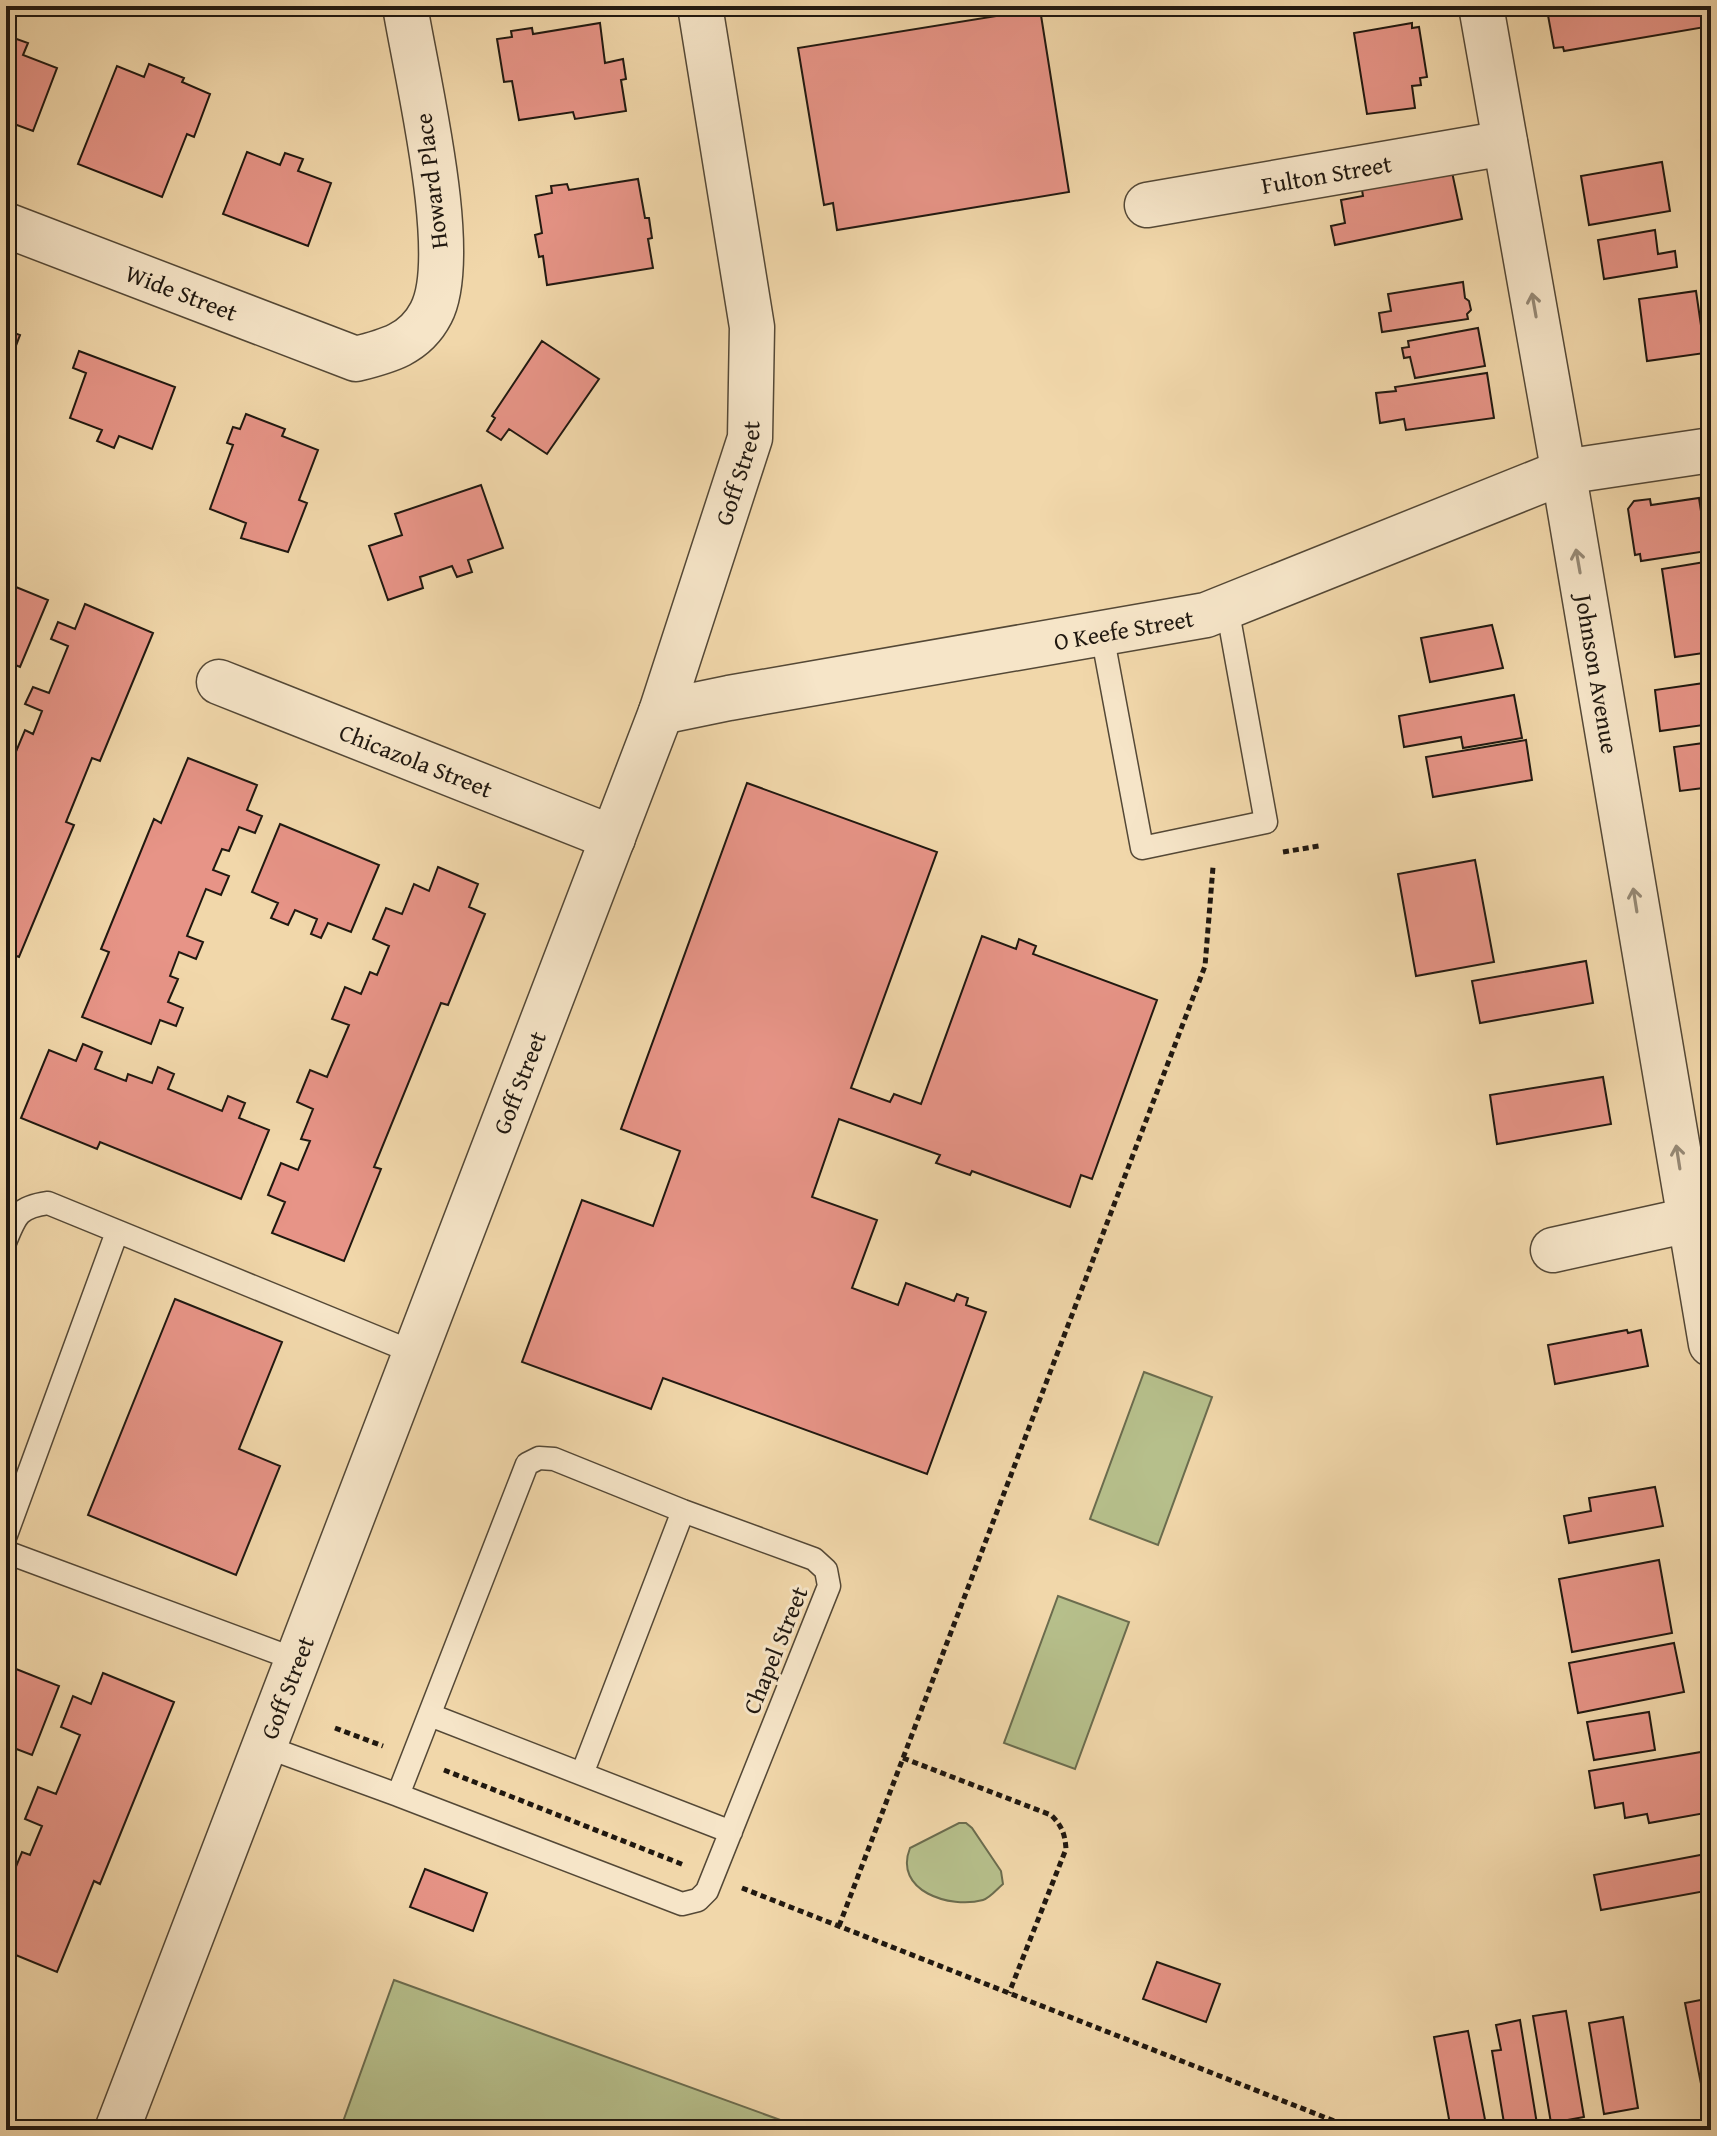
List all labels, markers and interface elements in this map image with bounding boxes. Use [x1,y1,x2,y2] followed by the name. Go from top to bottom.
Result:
[405,111,457,251] street label: Howard Place
[1258,145,1395,202] street label: Fulton Street
[121,255,243,330] street label: Wide Street
[1525,293,1540,318] one-way arrow
[705,420,768,530] street label: Goff Street
[1570,549,1585,574] one-way arrow
[1566,589,1628,756] street label: Johnson Avenue
[1051,600,1197,659] street label: O Keefe Street
[334,714,498,806] street label: Chicazola Street
[1627,888,1642,913] one-way arrow
[483,1025,555,1139] street label: Goff Street
[1670,1145,1685,1170] one-way arrow
[734,1580,817,1719] street label: Chapel Street
[251,1630,323,1744] street label: Goff Street

